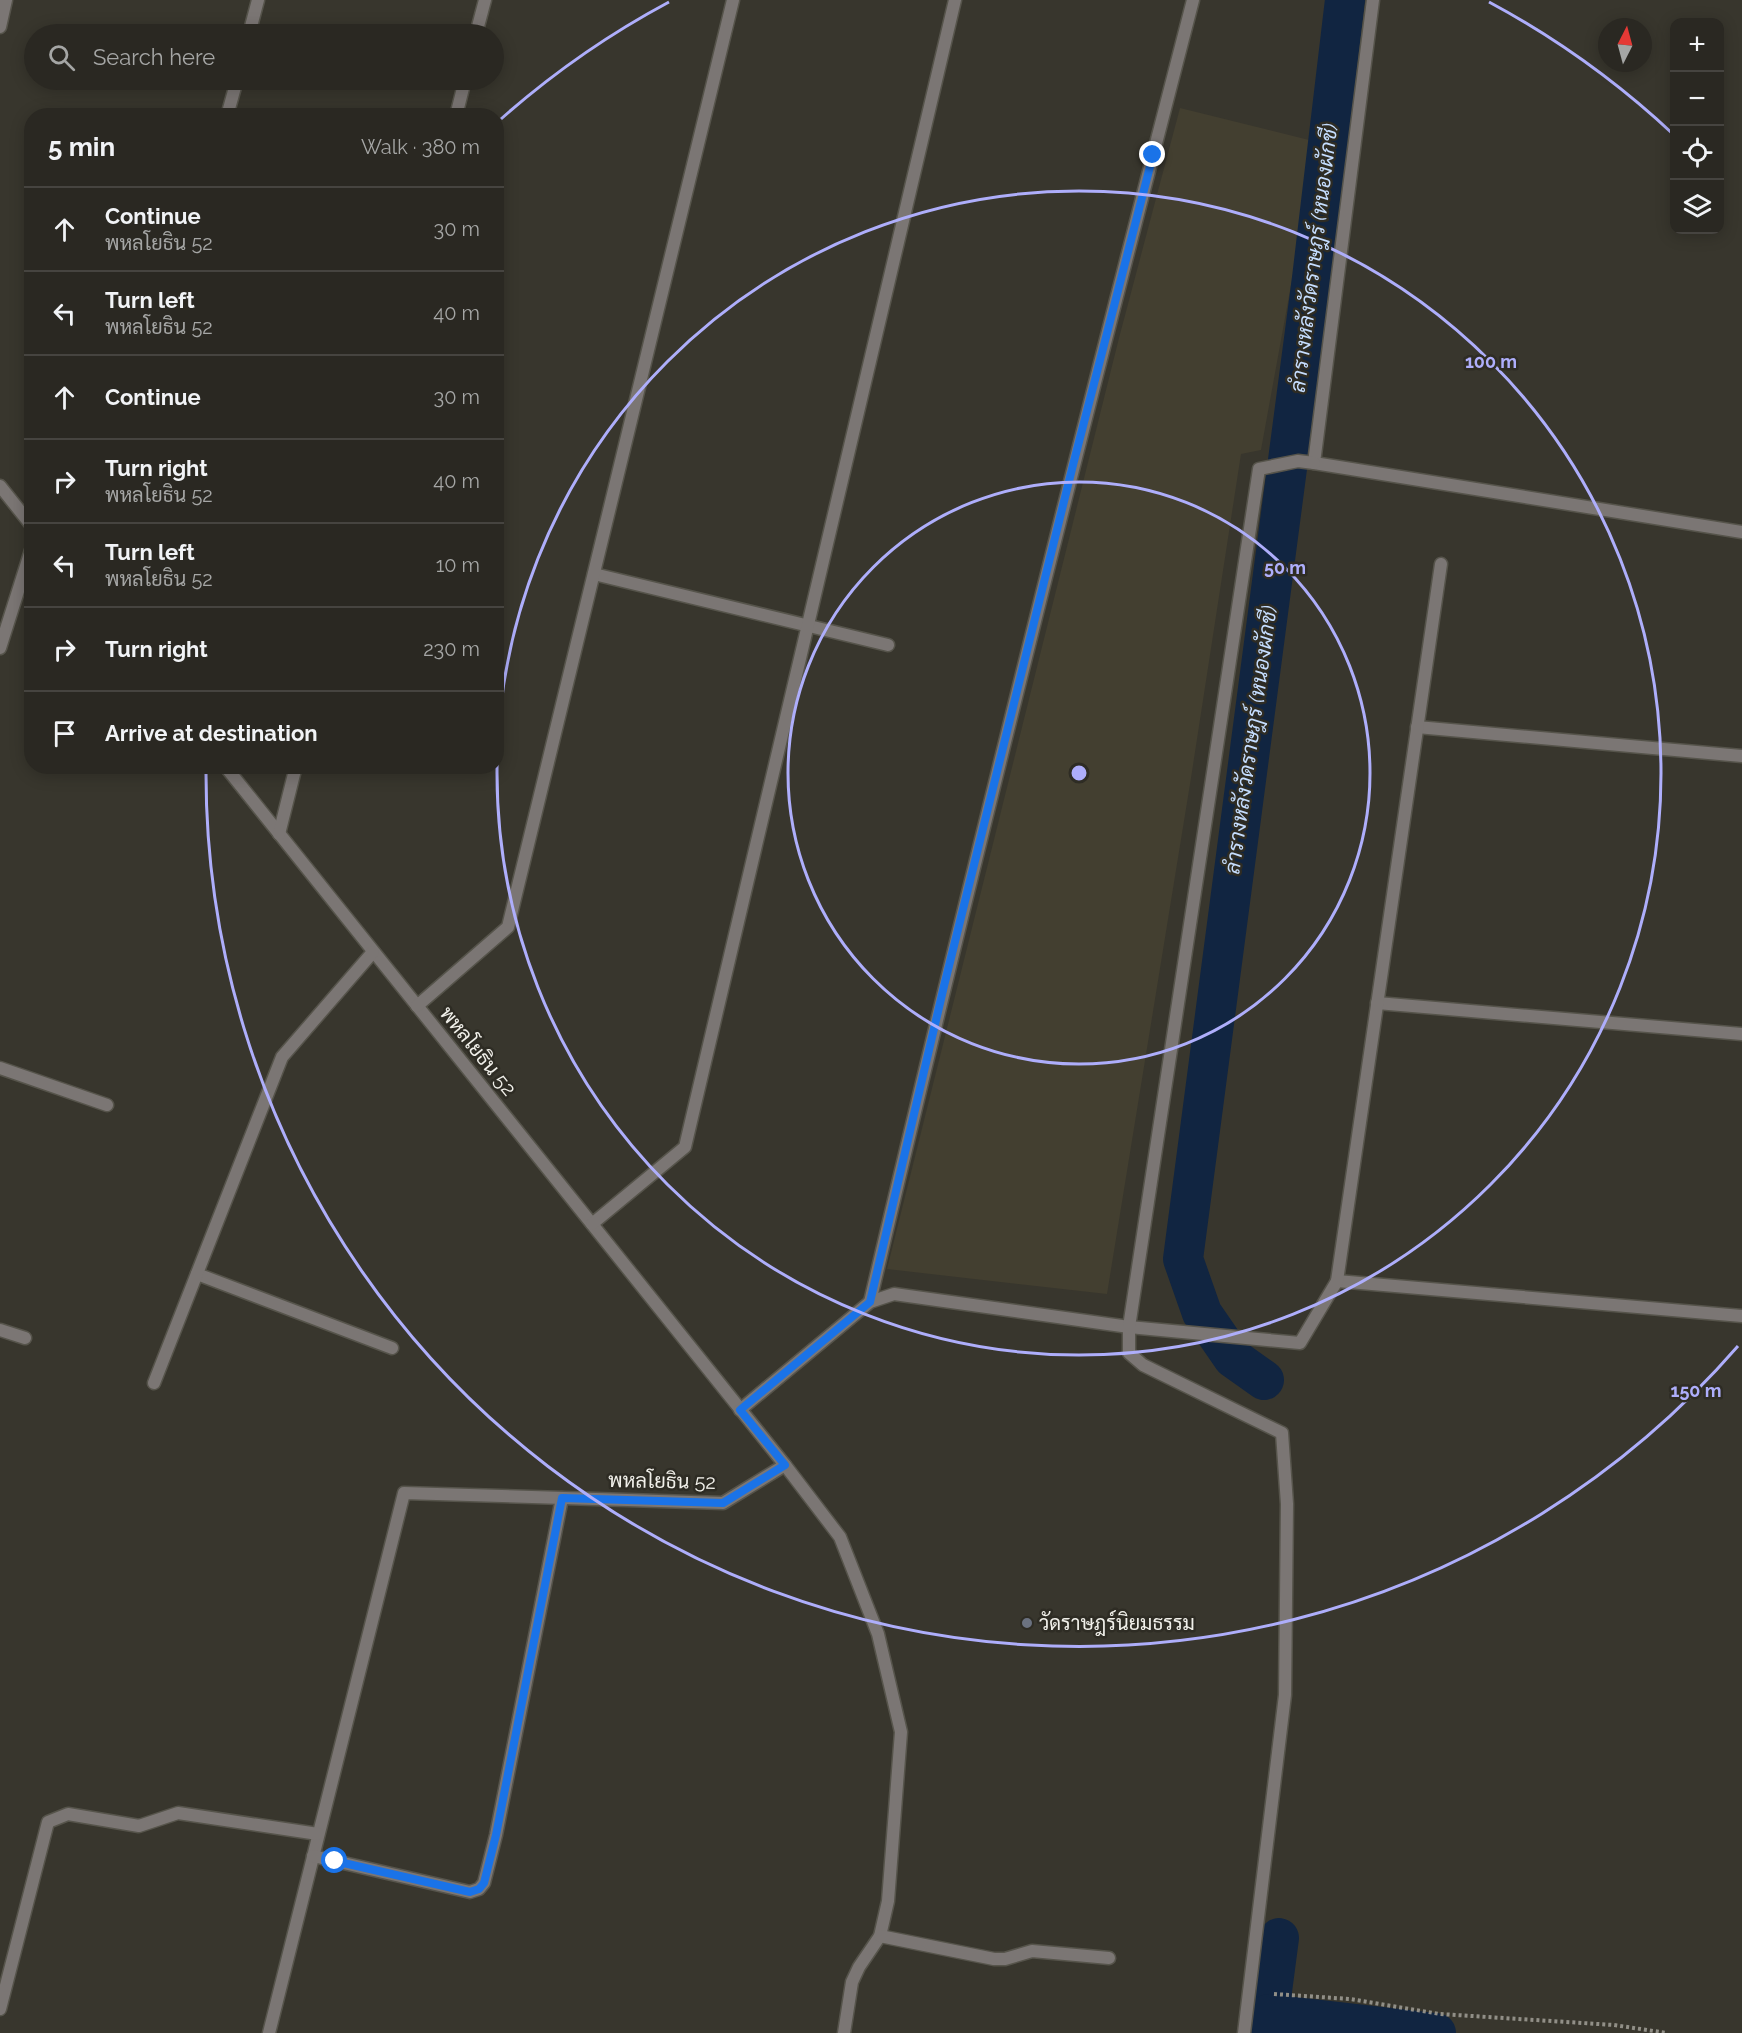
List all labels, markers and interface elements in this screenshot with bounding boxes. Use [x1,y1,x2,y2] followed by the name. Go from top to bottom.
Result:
[1598,18,1652,72] north arrow
[1670,18,1724,234] map controls
[1670,18,1724,72] button: +
[24,24,504,90] search box
[45,41,78,74] icon: search
[93,44,215,70] text: Search here
[1670,72,1724,126] button: −
[1284,121,1344,394] water label: ลำรางหลังวัดราษฎร์ (หนองผักชี)
[1670,126,1724,180] button: locate
[48,132,115,162] text: 5 min
[361,135,480,159] text: Walk · 380 m
[1139,141,1165,167] route end
[1670,180,1724,234] button: layers
[105,203,201,229] text: Continue
[48,213,81,246] icon: ahead
[434,217,480,241] text: 30 m
[105,231,213,255] text: พหลโยธิน 52
[105,287,195,313] text: Turn left
[48,297,81,330] icon: left
[433,301,480,325] text: 40 m
[105,315,213,339] text: พหลโยธิน 52
[1465,351,1517,372] text: 100 m
[48,381,81,414] icon: ahead
[105,384,201,410] text: Continue
[434,385,480,409] text: 30 m
[105,455,208,481] text: Turn right
[48,465,81,498] icon: right
[433,469,480,493] text: 40 m
[105,483,213,507] text: พหลโยธิน 52
[105,539,195,565] text: Turn left
[48,549,81,582] icon: left
[436,553,480,577] text: 10 m
[1264,557,1306,578] text: 50 m
[105,567,213,591] text: พหลโยธิน 52
[1218,603,1284,876] water label: ลำรางหลังวัดราษฎร์ (หนองผักชี)
[48,633,81,666] icon: right
[105,636,208,662] text: Turn right
[423,637,480,661] text: 230 m
[48,717,81,750] icon: arrive
[105,720,318,746] text: Arrive at destination
[1069,763,1089,783] centre of rings
[435,1001,522,1100] street label: พหลโยธิน 52
[1671,1380,1722,1401] text: 150 m
[608,1467,716,1494] street label: พหลโยธิน 52
[1039,1609,1195,1637] place label: วัดราษฎร์นิยมธรรม
[1020,1616,1034,1630] marker: วัดราษฎร์นิยมธรรม
[321,1847,347,1873] route start

